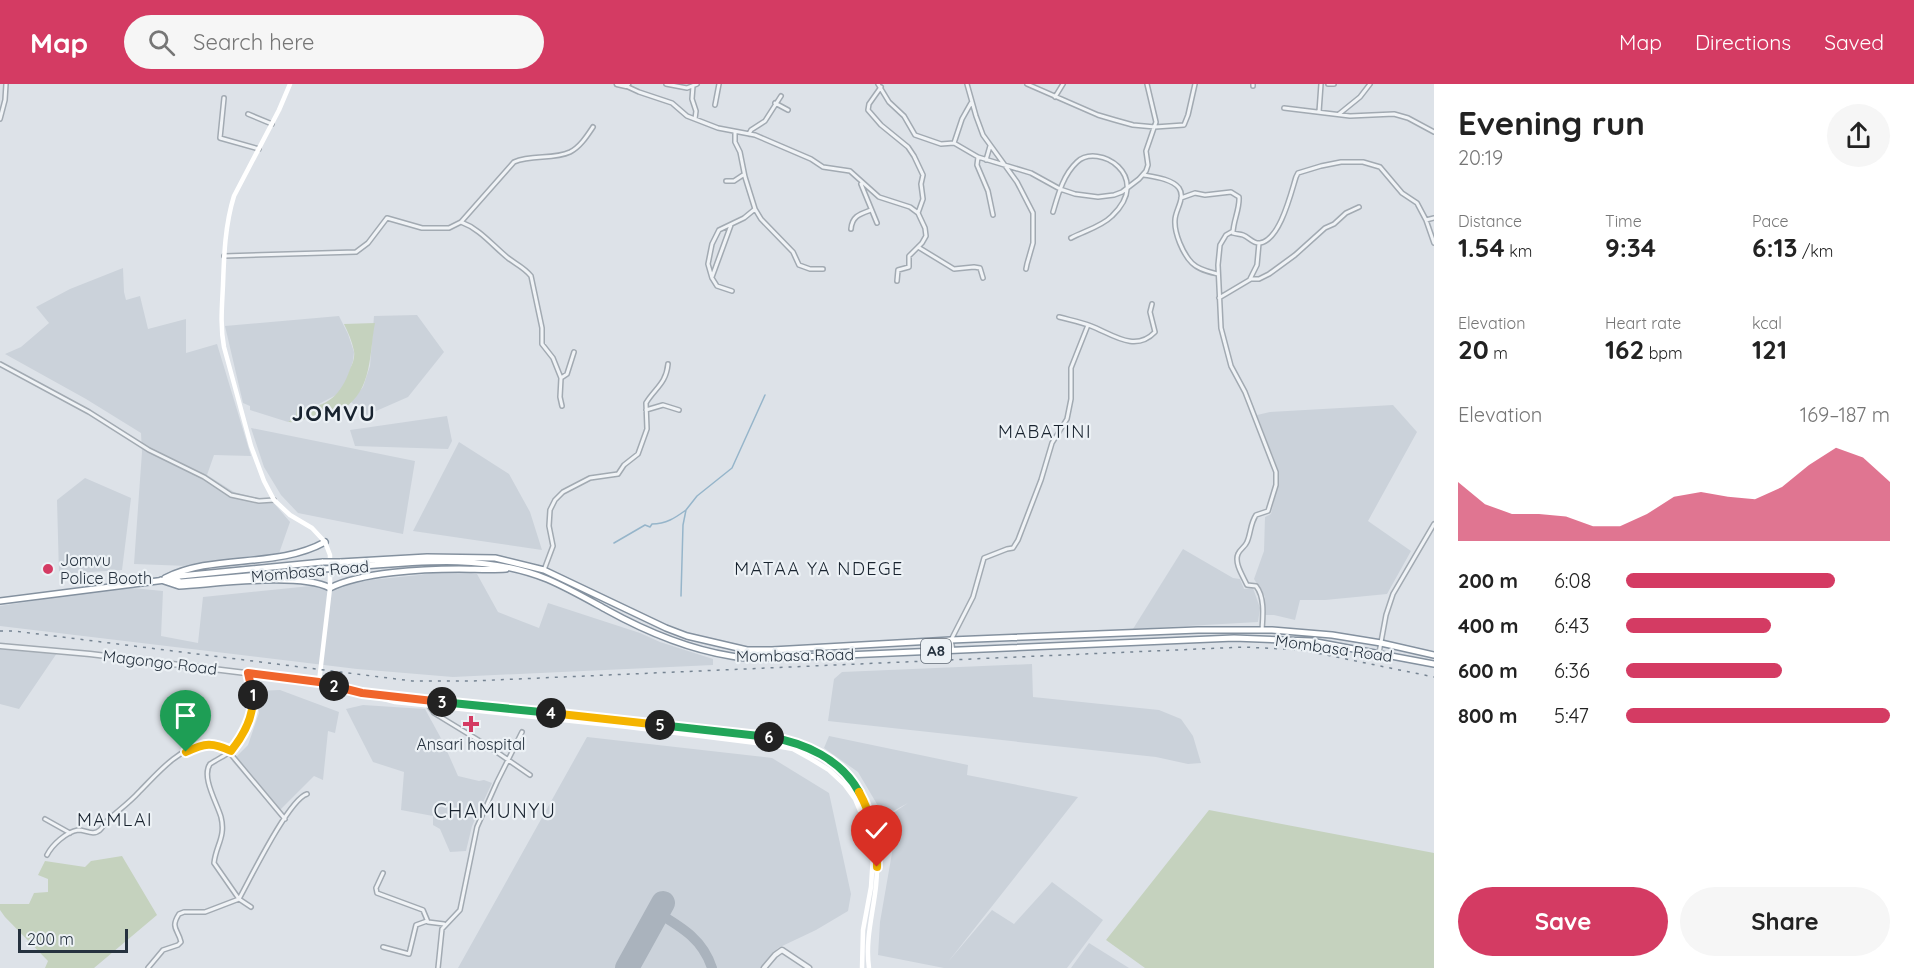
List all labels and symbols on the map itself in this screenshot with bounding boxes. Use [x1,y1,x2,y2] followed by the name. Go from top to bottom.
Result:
[292,399,376,427] district label: JOMVU
[998,420,1092,443] district label: MABATINI
[60,550,152,588] place label: Jomvu Police Booth
[250,556,370,586] street label: Mombasa Road
[734,557,904,580] district label: MATAA YA NDEGE
[41,562,55,576] marker: Jomvu Police Booth
[1274,630,1394,666] street label: Mombasa Road
[921,639,951,663] road number: A8
[736,644,854,666] street label: Mombasa Road
[102,645,218,679] street label: Magongo Road
[319,671,349,701] pin: 2
[238,680,268,710] pin: 1
[427,687,457,717] pin: 3
[160,690,211,752] pin
[536,698,566,728] pin: 4
[645,710,675,740] pin: 5
[462,715,480,733] marker: Ansari hospital
[754,722,784,752] pin: 6
[416,734,526,754] place label: Ansari hospital
[434,798,557,823] district label: CHAMUNYU
[851,805,902,867] pin
[77,808,153,831] district label: MAMLAI
[18,926,128,954] scale bar

